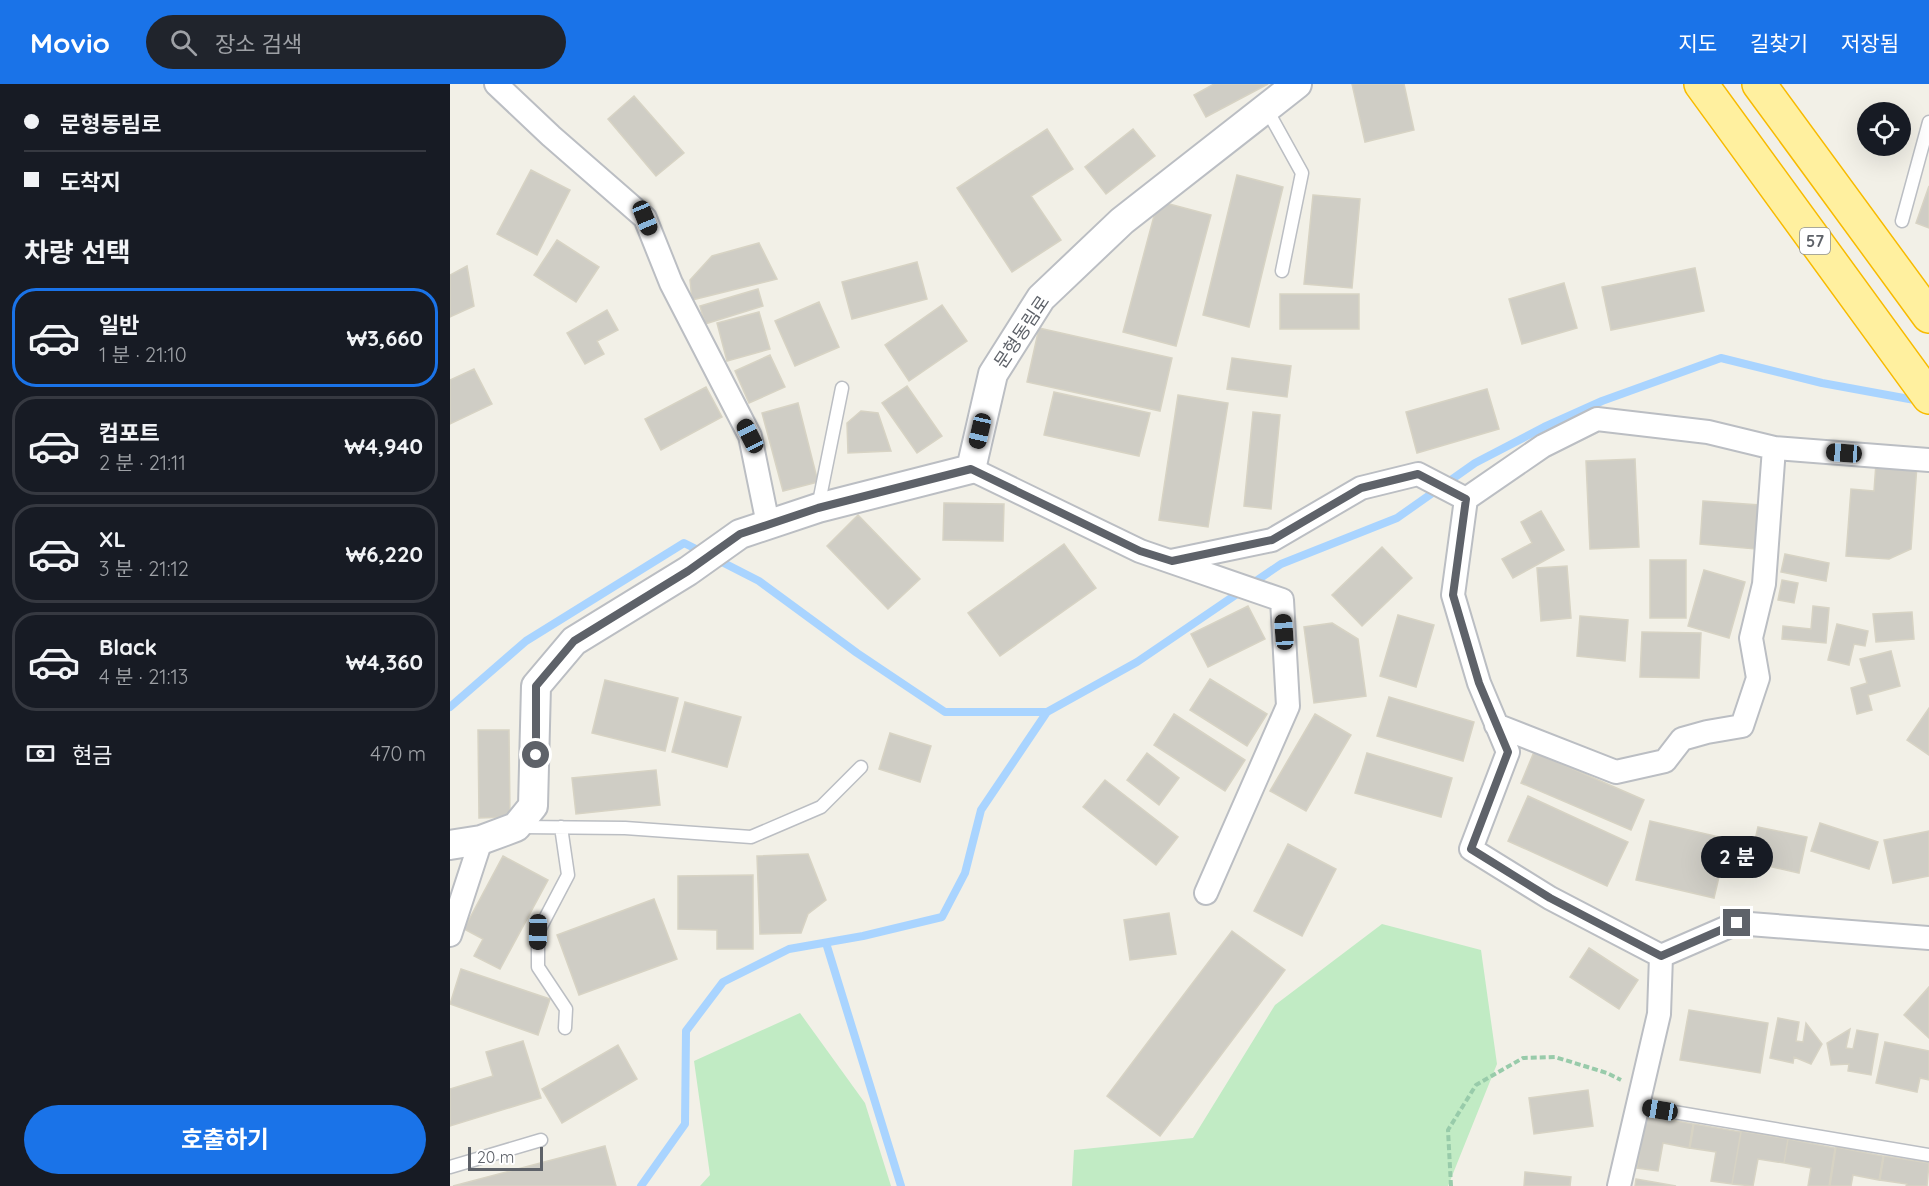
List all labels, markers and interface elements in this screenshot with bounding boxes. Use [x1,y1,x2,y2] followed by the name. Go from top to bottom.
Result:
[146,15,566,69] search box
[30,25,110,60] text: Movio
[167,26,200,59] icon: search
[215,30,302,58] text: 장소 검색
[1678,30,1717,56] text: 지도
[1750,30,1808,56] text: 길찾기
[1841,30,1899,56] text: 저장됨
[1857,102,1911,156] map controls
[1857,102,1911,156] button: locate
[60,110,161,138] text: 문형동림로
[60,168,121,196] text: 도착지
[630,198,660,238] car
[1800,228,1830,254] road number: 57
[24,235,131,269] text: 차량 선택
[989,291,1054,372] street label: 문형동림로
[27,311,81,365] icon: car
[99,311,139,339] text: 일반
[347,324,423,352] text: ₩3,660
[99,342,187,367] text: 1 분 · 21:10
[967,411,993,451] car
[734,416,766,456] car
[27,419,81,473] icon: car
[99,419,160,447] text: 컴포트
[344,432,423,460] text: ₩4,940
[1825,443,1863,463] car
[99,450,186,475] text: 2 분 · 21:11
[99,525,126,553] text: XL
[27,527,81,581] icon: car
[345,540,423,568] text: ₩6,220
[99,556,189,581] text: 3 분 · 21:12
[1274,613,1294,651] car
[99,633,157,661] text: Black
[27,635,81,689] icon: car
[346,648,423,676] text: ₩4,360
[99,664,188,689] text: 4 분 · 21:13
[24,737,57,770] icon: cash
[72,741,112,769] text: 현금
[370,741,426,766] text: 470 m
[522,741,549,768] route start
[1701,836,1773,878] callout: 2 분
[1719,844,1755,869] text: 2 분
[1723,909,1750,936] route end
[529,914,547,950] car
[1641,1098,1679,1122] car
[24,1105,426,1174] button: 호출하기
[468,1144,543,1172] scale bar
[477,1147,514,1167] text: 20 m

